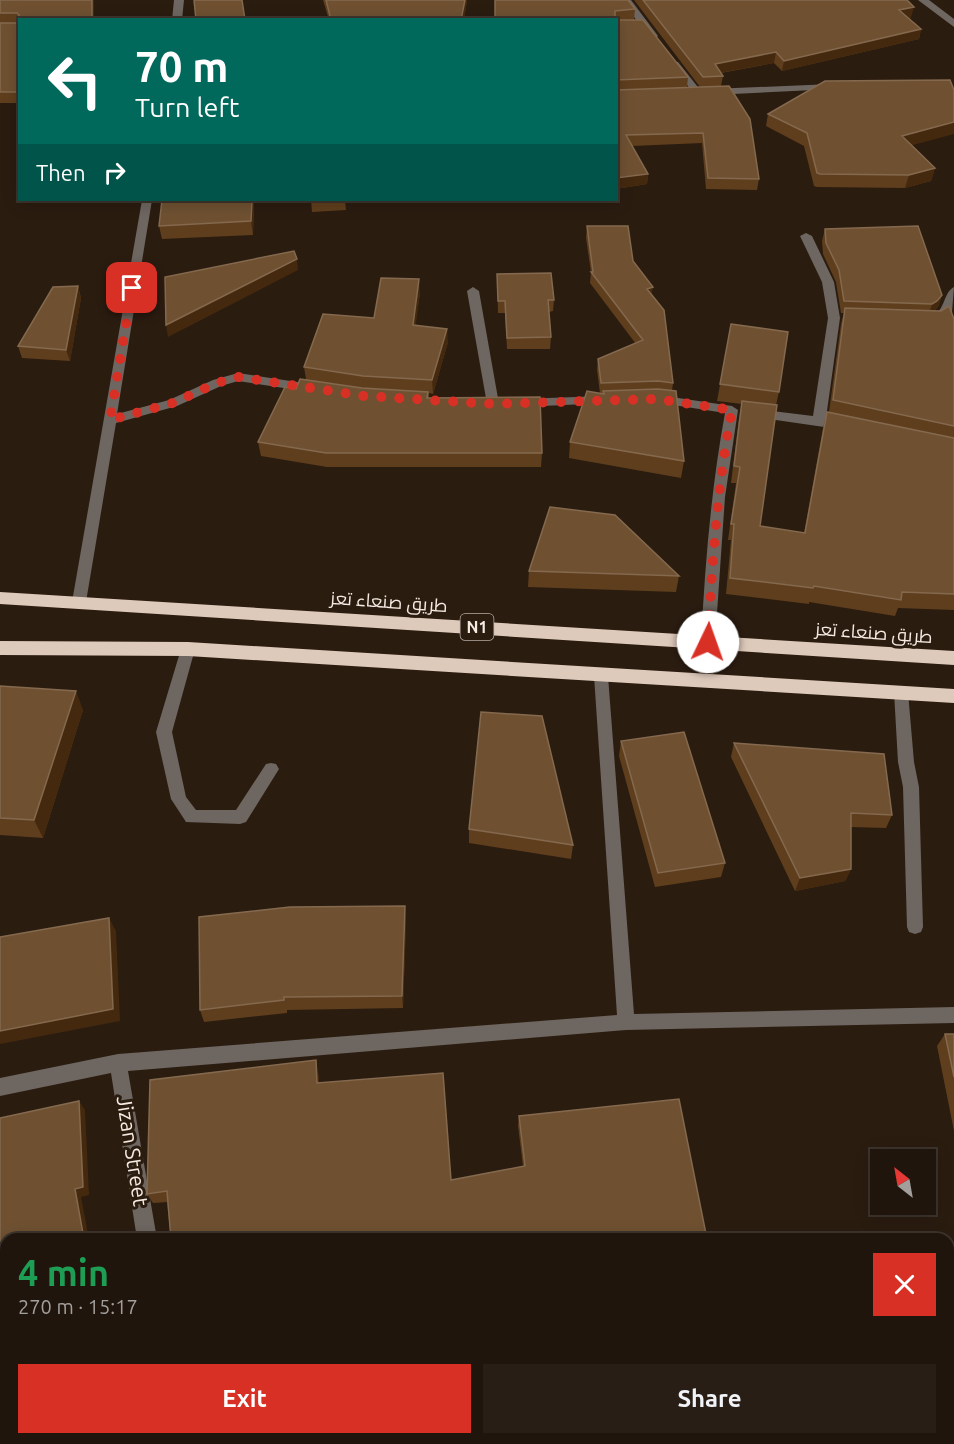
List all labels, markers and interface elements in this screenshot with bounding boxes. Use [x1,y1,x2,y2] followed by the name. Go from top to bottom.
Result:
[36,42,114,120] icon: left
[135,43,229,90] text: 70 m
[135,92,239,122] text: Turn left
[98,156,131,189] icon: right
[36,160,86,185] text: Then
[106,262,157,313] pin
[115,271,148,304] icon: arrive
[328,587,448,618] street label: طريق صنعاء تعز
[676,610,740,674] position arrow
[460,614,494,640] road number: N1
[813,618,933,649] street label: طريق صنعاء تعز
[112,1094,154,1208] street label: Jizan Street
[870,1149,936,1215] north arrow
[870,1149,936,1215] map controls
[18,1252,109,1293] text: 4 min
[873,1253,936,1316] button: close
[18,1295,138,1318] text: 270 m · 15:17
[18,1364,471,1433] button: Exit
[483,1364,936,1433] button: Share

